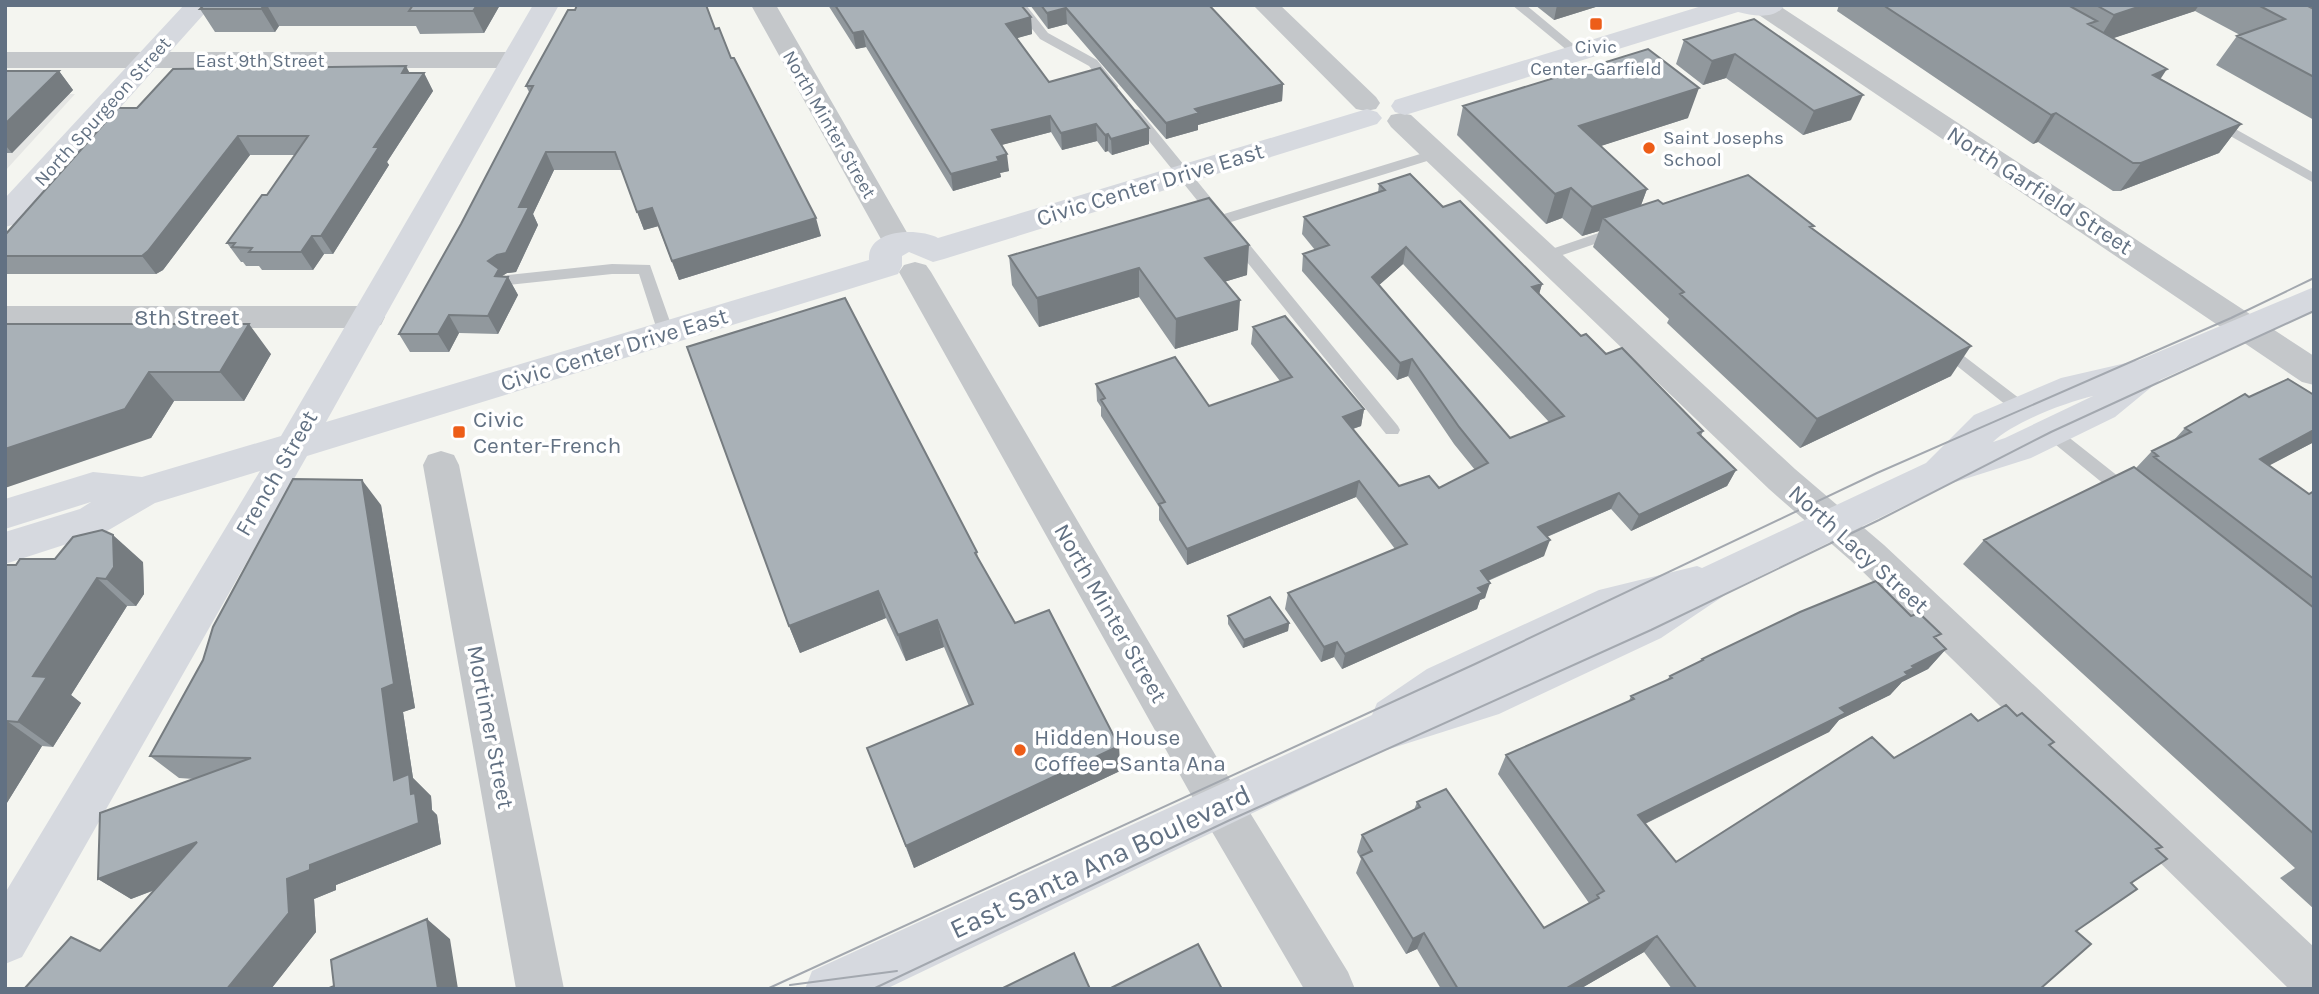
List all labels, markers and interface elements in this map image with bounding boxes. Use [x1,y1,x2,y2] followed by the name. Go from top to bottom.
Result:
[1588,16,1604,32] marker: Civic Center-Garfield
[30,33,175,191] street label: North Spurgeon Street
[1530,36,1662,80] place label: Civic Center-Garfield
[778,47,880,202] street label: North Minter Street
[195,50,325,72] street label: East 9th Street
[1942,120,2138,261] street label: North Garfield Street
[1663,127,1784,171] place label: Saint Josephs School
[1033,137,1267,232] street label: Civic Center Drive East
[1641,140,1657,156] marker: Saint Josephs School
[497,302,731,397] street label: Civic Center Drive East
[134,304,240,331] street label: 8th Street
[230,405,323,541] street label: French Street
[473,406,621,459] place label: Civic Center-French
[451,424,467,440] marker: Civic Center-French
[1783,479,1935,620] street label: North Lacy Street
[1048,519,1173,708] street label: North Minter Street
[461,643,520,812] street label: Mortimer Street
[1034,724,1226,777] place label: Hidden House Coffee - Santa Ana
[1012,742,1028,758] marker: Hidden House Coffee - Santa Ana
[945,777,1256,946] street label: East Santa Ana Boulevard

